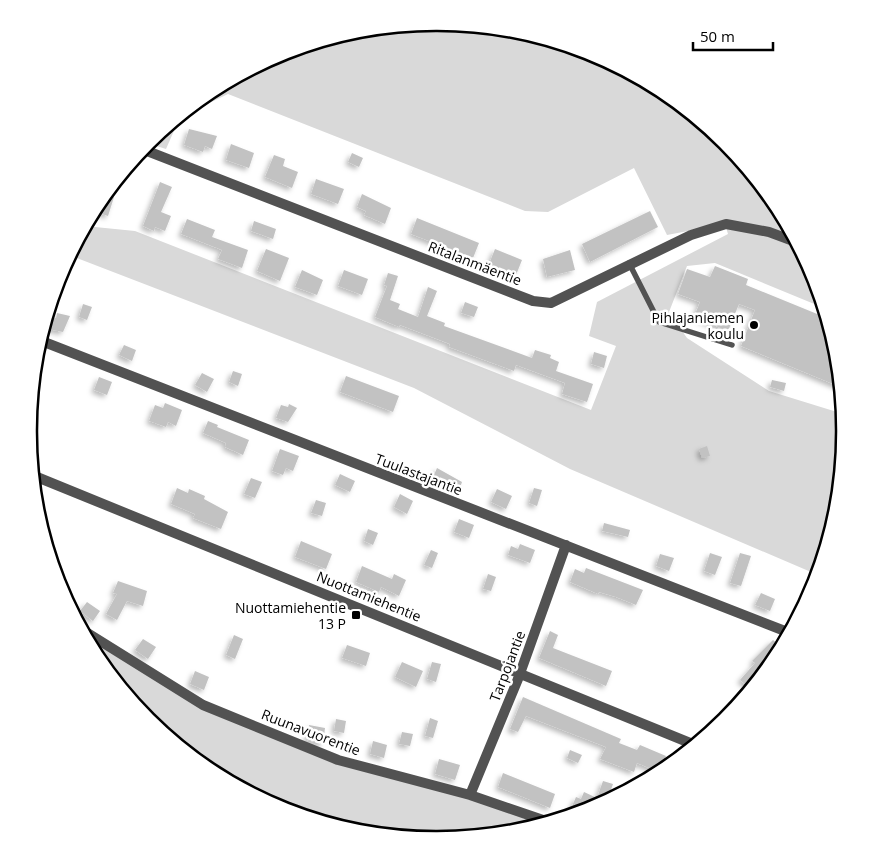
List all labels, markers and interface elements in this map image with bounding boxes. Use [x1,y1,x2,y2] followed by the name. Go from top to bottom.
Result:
[693,20,773,52] scale bar
[700,26,735,46] text: 50 m
[426,236,524,290] street label: Ritalanmäentie
[651,308,744,343] place label: Pihlajaniemen koulu
[748,319,760,331] marker: Pihlajaniemen koulu
[373,449,465,499] street label: Tuulastajantie
[314,566,424,626] street label: Nuottamiehentie
[235,598,346,633] place label: Nuottamiehentie 13 P
[350,609,362,621] marker: Nuottamiehentie 13 P
[485,628,529,704] street label: Tarpojantie
[259,704,363,760] street label: Ruunavuorentie

